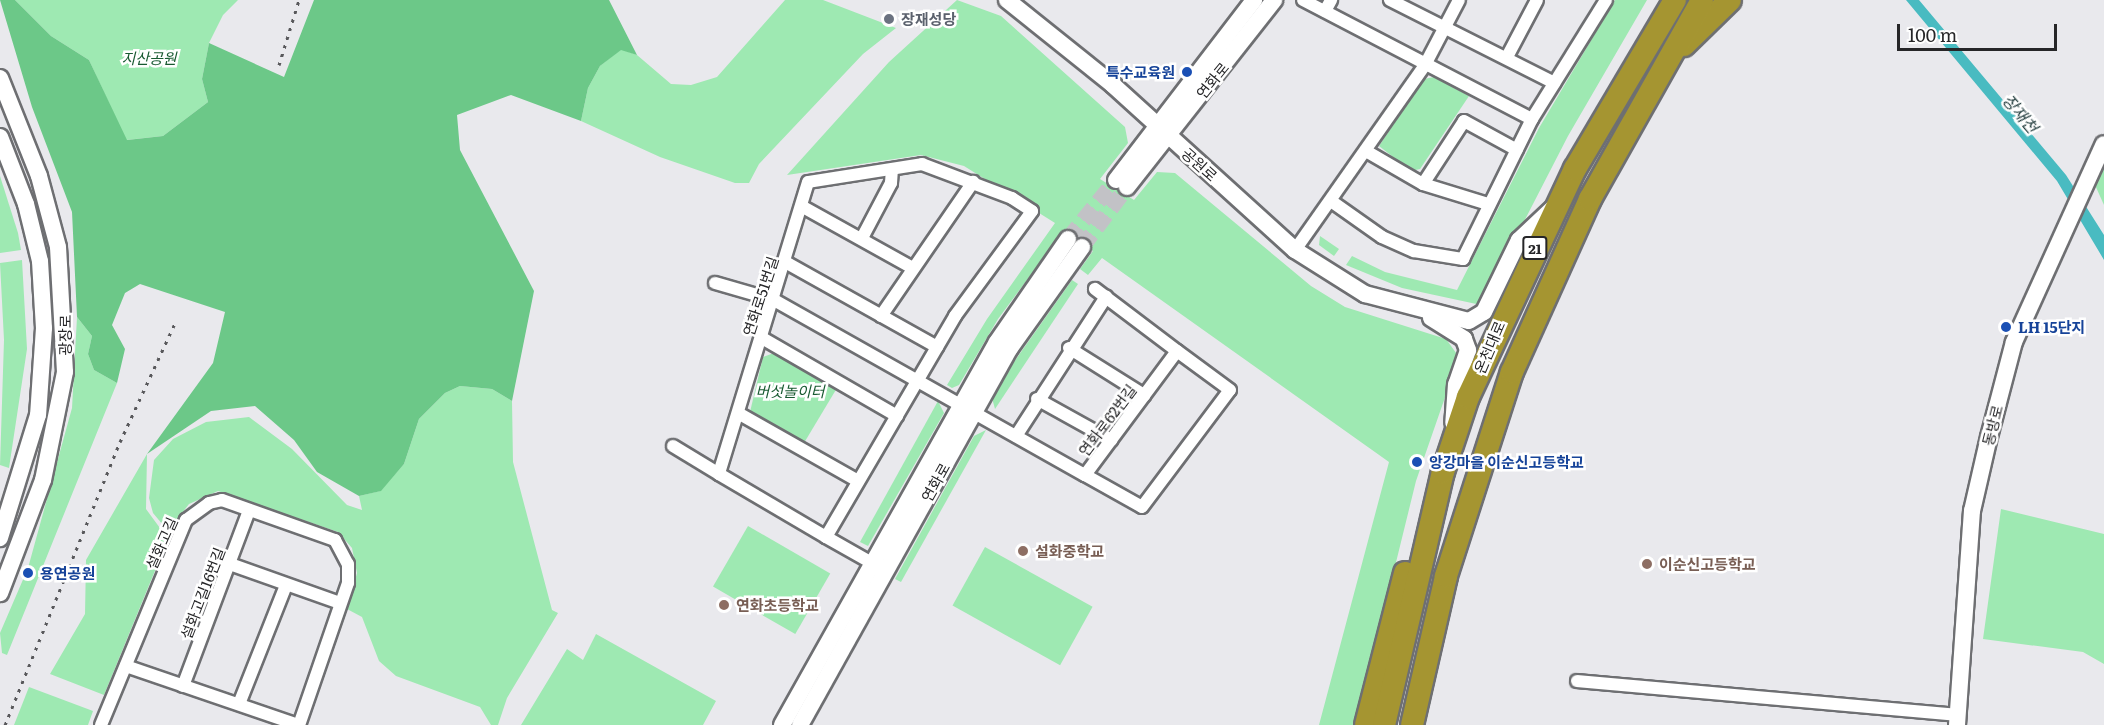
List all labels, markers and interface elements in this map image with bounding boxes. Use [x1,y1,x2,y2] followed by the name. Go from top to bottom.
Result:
[901,10,956,28] place label: 장재성당
[882,12,896,26] marker: 장재성당
[1900,12,2060,50] scale bar
[1908,21,1957,48] text: 100 m
[121,49,177,67] park label: 지산공원
[1192,58,1232,102] street label: 연화로
[1106,63,1175,81] place label: 특수교육원
[1180,65,1194,79] marker: 특수교육원
[1999,90,2043,136] water label: 장재천
[1179,143,1221,185] street label: 공원로
[1522,237,1549,259] road number: 21
[739,254,781,338] street label: 연화로51번길
[56,314,74,356] street label: 광장로
[1470,318,1508,376] street label: 온천대로
[2018,318,2085,336] place label: LH 15단지
[1999,320,2013,334] marker: LH 15단지
[1074,381,1140,459] street label: 연화로62번길
[756,382,824,400] park label: 버섯놀이터
[1978,403,2006,447] street label: 동방로
[1429,453,1584,471] place label: 앙강마을 이순신고등학교
[1410,455,1424,469] marker: 앙강마을 이순신고등학교
[917,460,953,504] street label: 연화로
[142,514,180,572] street label: 설화고길
[1035,542,1104,560] place label: 설화중학교
[1016,544,1030,558] marker: 설화중학교
[176,545,228,641] street label: 설화고길16번길
[1659,555,1756,573] place label: 이순신고등학교
[1640,557,1654,571] marker: 이순신고등학교
[40,564,95,582] place label: 용연공원
[21,566,35,580] marker: 용연공원
[736,596,819,614] place label: 연화초등학교
[717,598,731,612] marker: 연화초등학교

